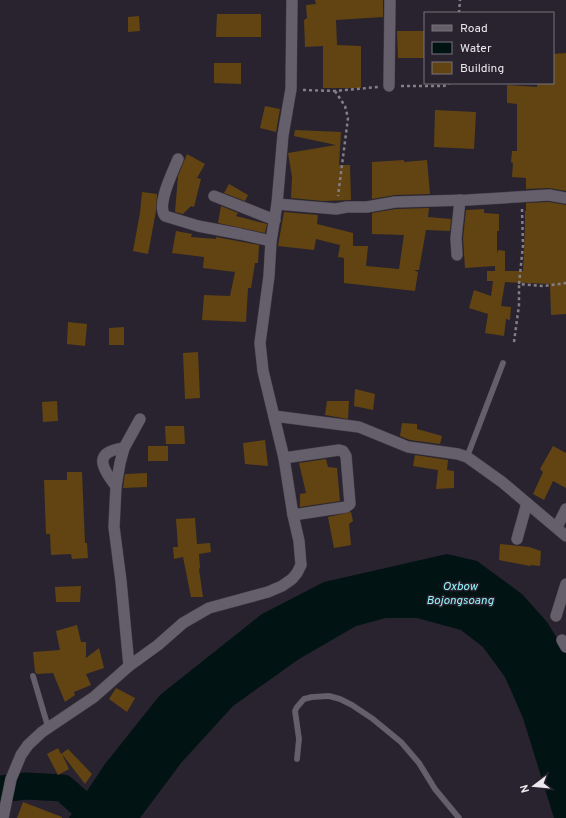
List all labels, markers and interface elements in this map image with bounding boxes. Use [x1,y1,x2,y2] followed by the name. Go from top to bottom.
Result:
[424,12,554,84] legend
[460,21,488,37] text: Road
[460,41,492,57] text: Water
[460,61,504,77] text: Building
[426,579,494,609] water label: Oxbow Bojongsoang
[514,766,554,806] north arrow
[518,783,533,794] text: N

